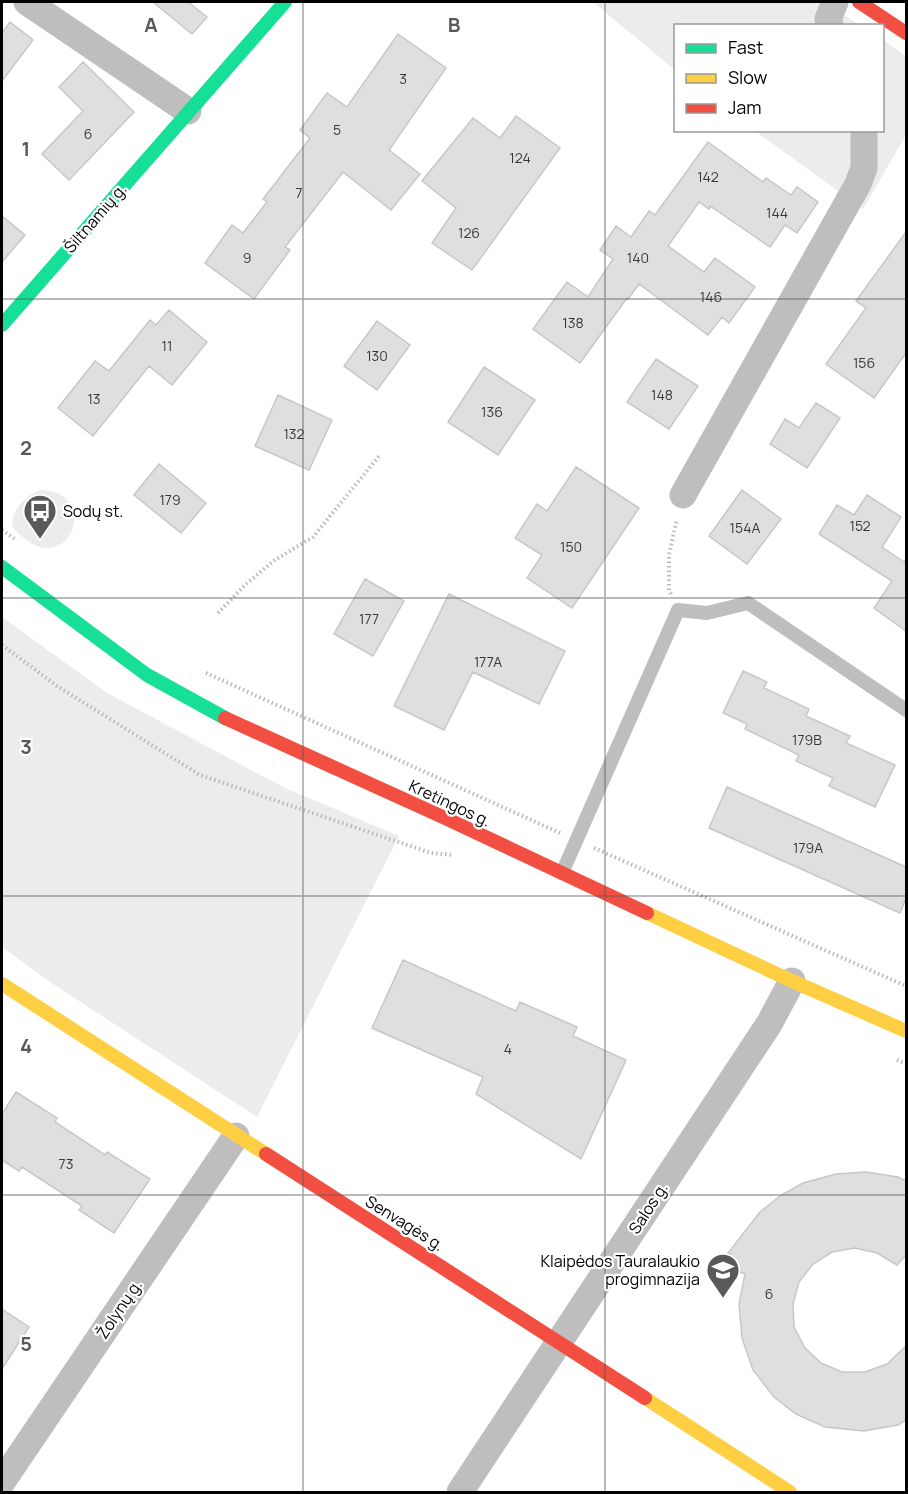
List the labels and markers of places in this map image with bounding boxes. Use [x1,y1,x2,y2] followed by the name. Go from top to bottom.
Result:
[22,493,58,540] bus stop icon: Sodų st.
[63,500,123,522] place label: Sodų st.
[540,1250,700,1290] place label: Klaipėdos Tauralaukio progimnazija
[705,1252,741,1299] school or university icon: Klaipėdos Tauralaukio progimnazija

